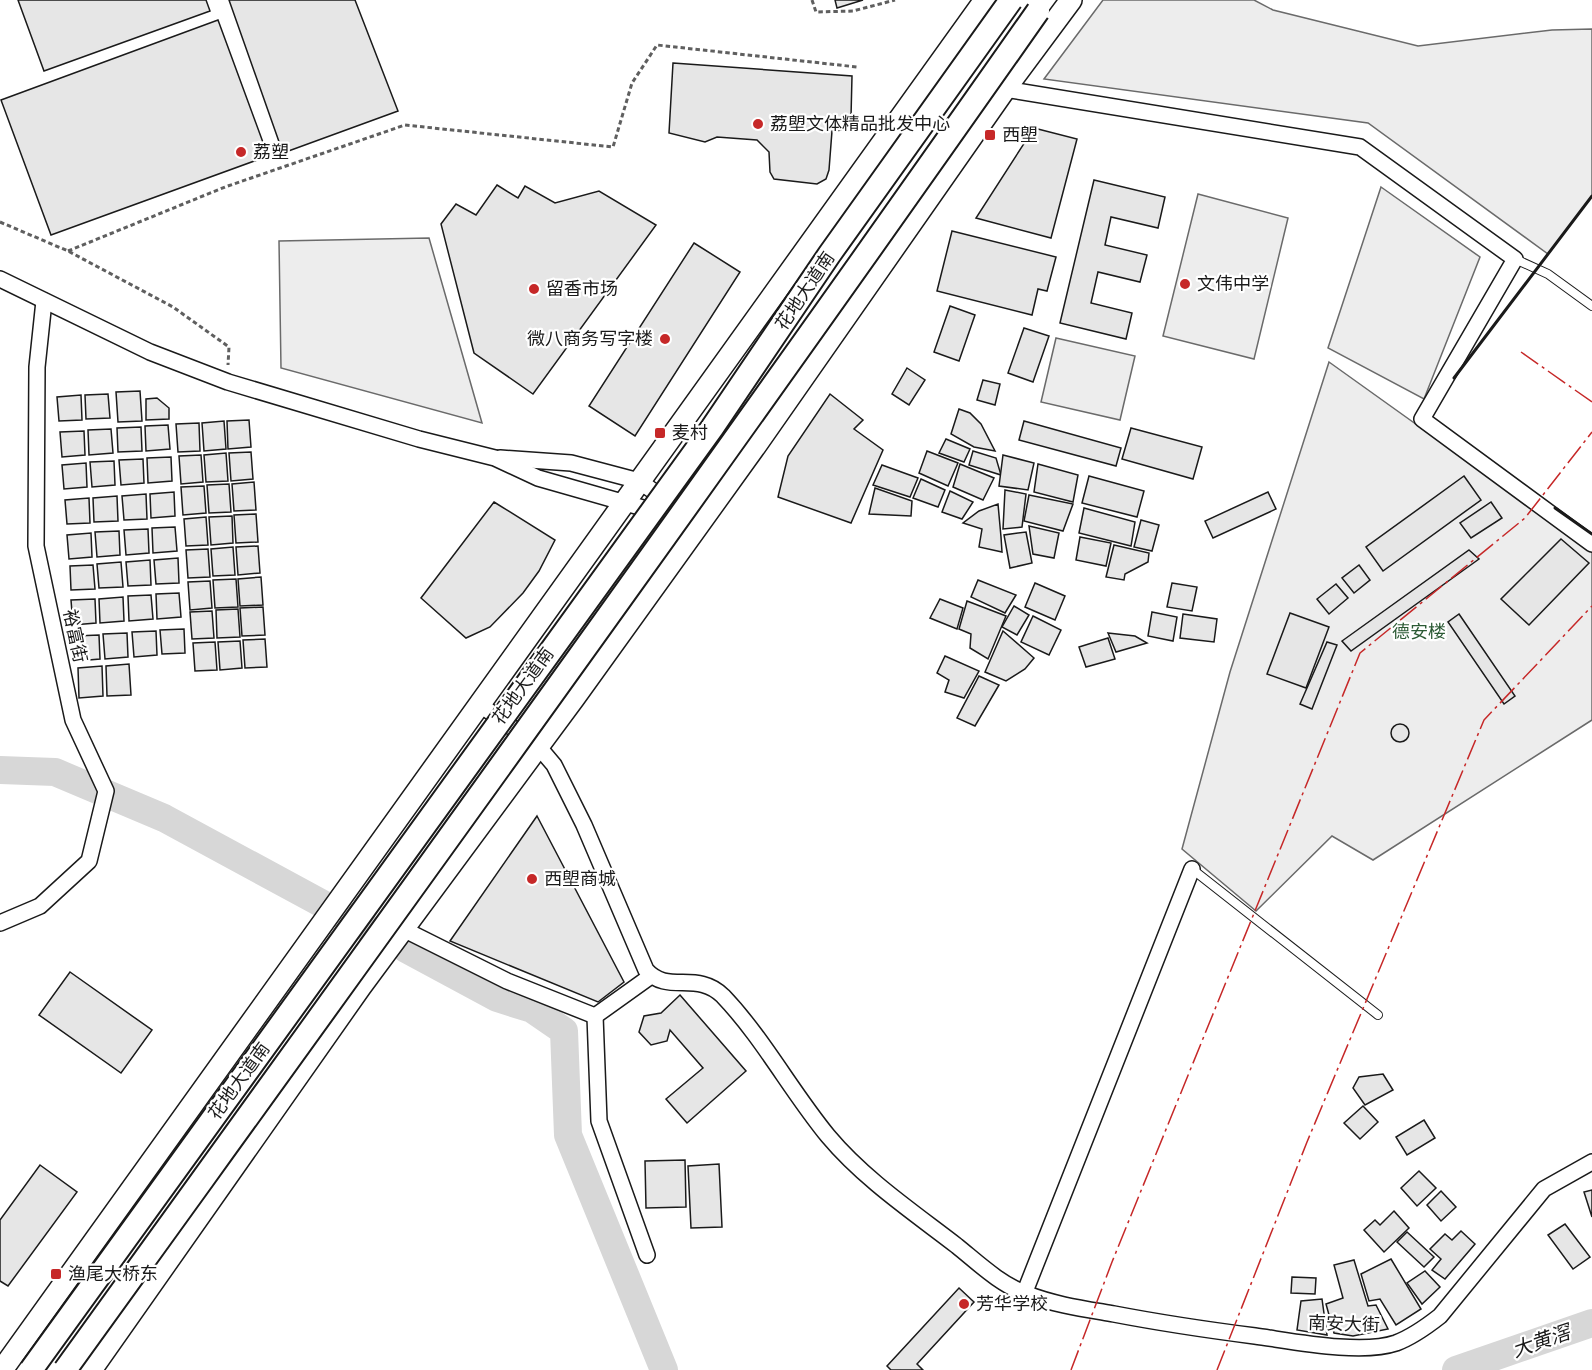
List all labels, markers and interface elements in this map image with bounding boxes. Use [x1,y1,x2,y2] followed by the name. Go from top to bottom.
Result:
[770,113,950,134] place label: 荔塱文体精品批发中心
[751,117,765,131] marker: 荔塱文体精品批发中心
[1002,124,1038,145] place label: 西塱
[983,128,997,142] marker: 西塱
[253,141,289,162] place label: 荔塑
[234,145,248,159] marker: 荔塑
[771,248,838,334] street label: 花地大道南
[1197,273,1269,294] place label: 文伟中学
[1178,277,1192,291] marker: 文伟中学
[546,278,618,299] place label: 留香市场
[527,282,541,296] marker: 留香市场
[527,328,653,349] place label: 微八商务写字楼
[658,332,672,346] marker: 微八商务写字楼
[672,422,708,443] place label: 麦村
[653,426,667,440] marker: 麦村
[60,607,91,664] street label: 裕富街
[1392,621,1446,642] park label: 德安楼
[488,643,558,728] street label: 花地大道南
[544,868,616,889] place label: 西塱商城
[525,872,539,886] marker: 西塱商城
[204,1038,274,1123] street label: 花地大道南
[68,1263,158,1284] place label: 渔尾大桥东
[49,1267,63,1281] marker: 渔尾大桥东
[976,1293,1048,1314] place label: 芳华学校
[957,1297,971,1311] marker: 芳华学校
[1308,1312,1380,1335] street label: 南安大街
[1509,1319,1576,1362] water label: 大黄滘

